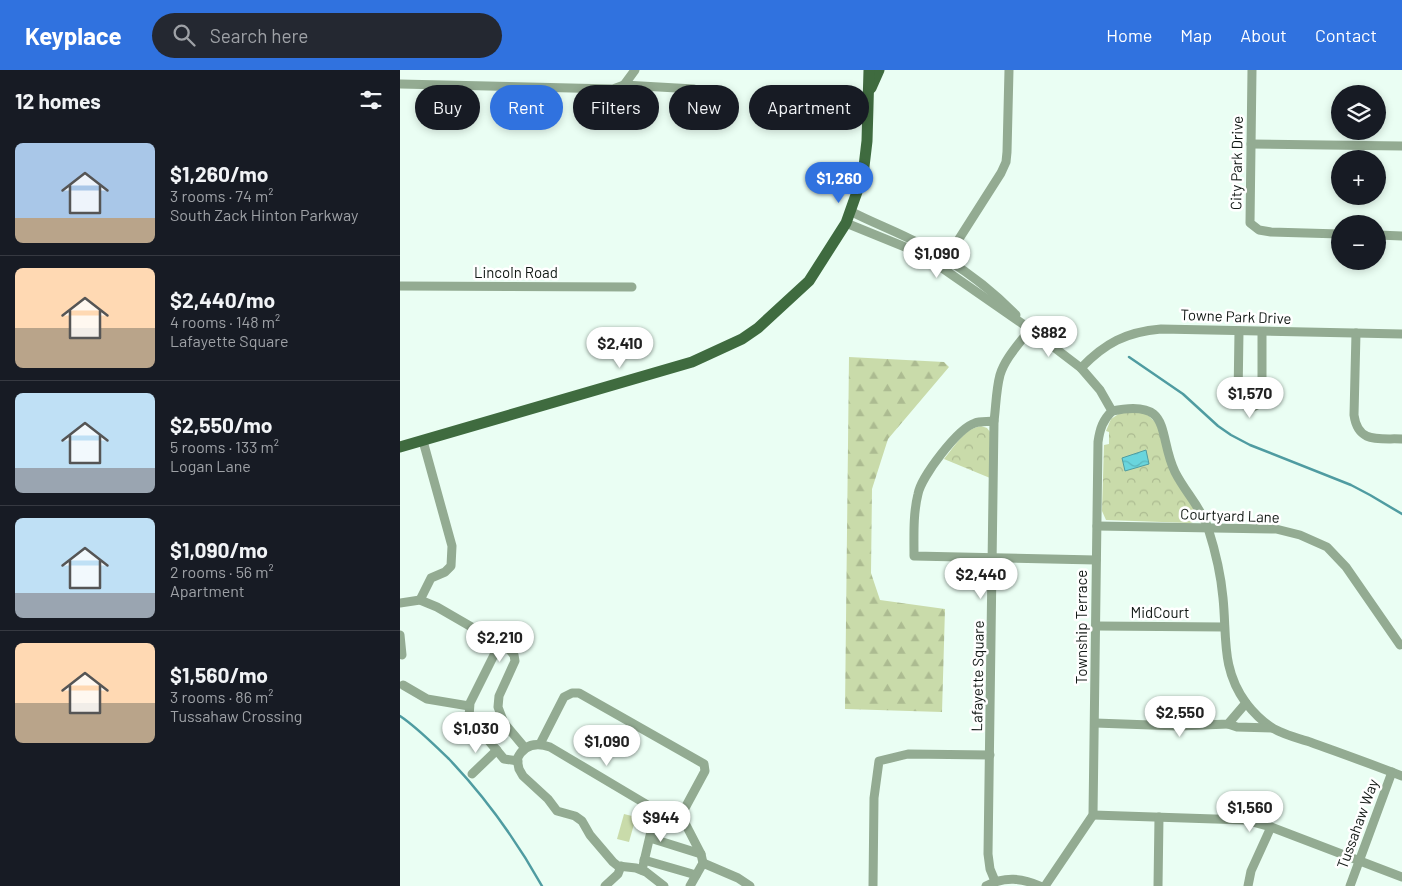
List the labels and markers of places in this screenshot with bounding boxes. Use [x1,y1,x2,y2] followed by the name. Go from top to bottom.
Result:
[798,162,880,204] pin: $1,260
[896,236,978,279] pin: $1,090
[1019,316,1079,358] pin: $882
[579,326,661,369] pin: $2,410
[1209,376,1291,419] pin: $1,570
[940,558,1022,600] pin: $2,440
[459,620,541,663] pin: $2,210
[1139,696,1221,738] pin: $2,550
[435,712,517,754] pin: $1,030
[566,724,648,767] pin: $1,090
[1209,790,1291,833] pin: $1,560
[631,800,691,843] pin: $944

